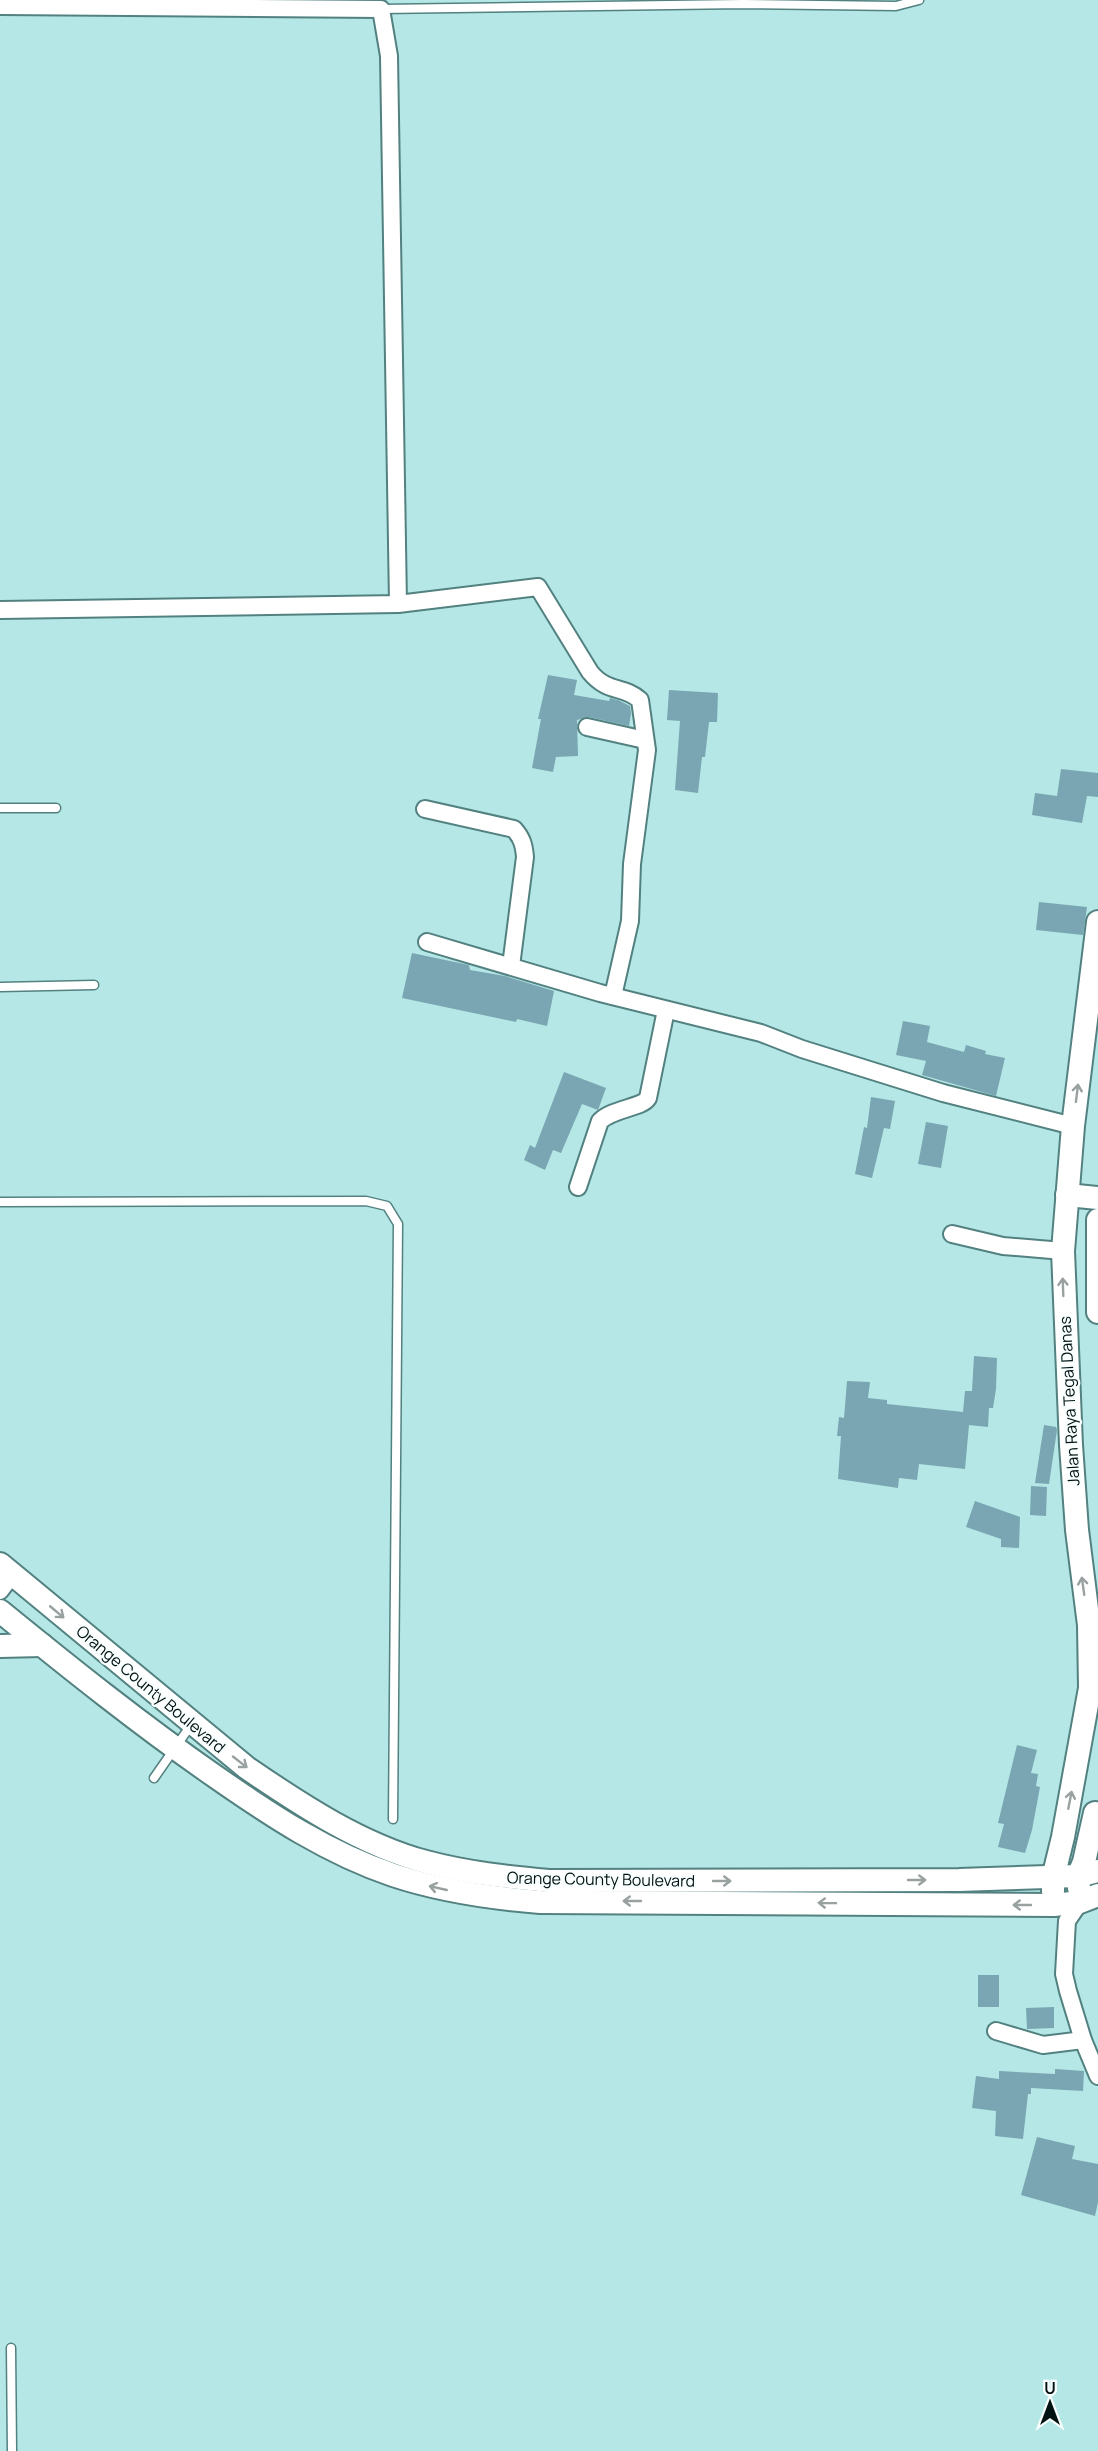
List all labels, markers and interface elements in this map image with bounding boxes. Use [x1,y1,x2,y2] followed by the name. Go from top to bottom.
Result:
[1072,1083,1083,1103] one-way arrow
[1057,1278,1069,1298] one-way arrow
[1054,1316,1084,1486] street label: Jalan Raya Tegal Danas
[1078,1577,1089,1597] one-way arrow
[49,1605,65,1618] one-way arrow
[72,1620,230,1758] street label: Orange County Boulevard
[232,1756,248,1769] one-way arrow
[1065,1791,1076,1810] one-way arrow
[507,1866,695,1892] street label: Orange County Boulevard
[907,1874,927,1886] one-way arrow
[712,1875,732,1887] one-way arrow
[429,1881,448,1893] one-way arrow
[622,1895,642,1907] one-way arrow
[817,1897,837,1909] one-way arrow
[1012,1899,1032,1911] one-way arrow
[1020,2373,1080,2433] north arrow
[1044,2377,1056,2399] text: U

